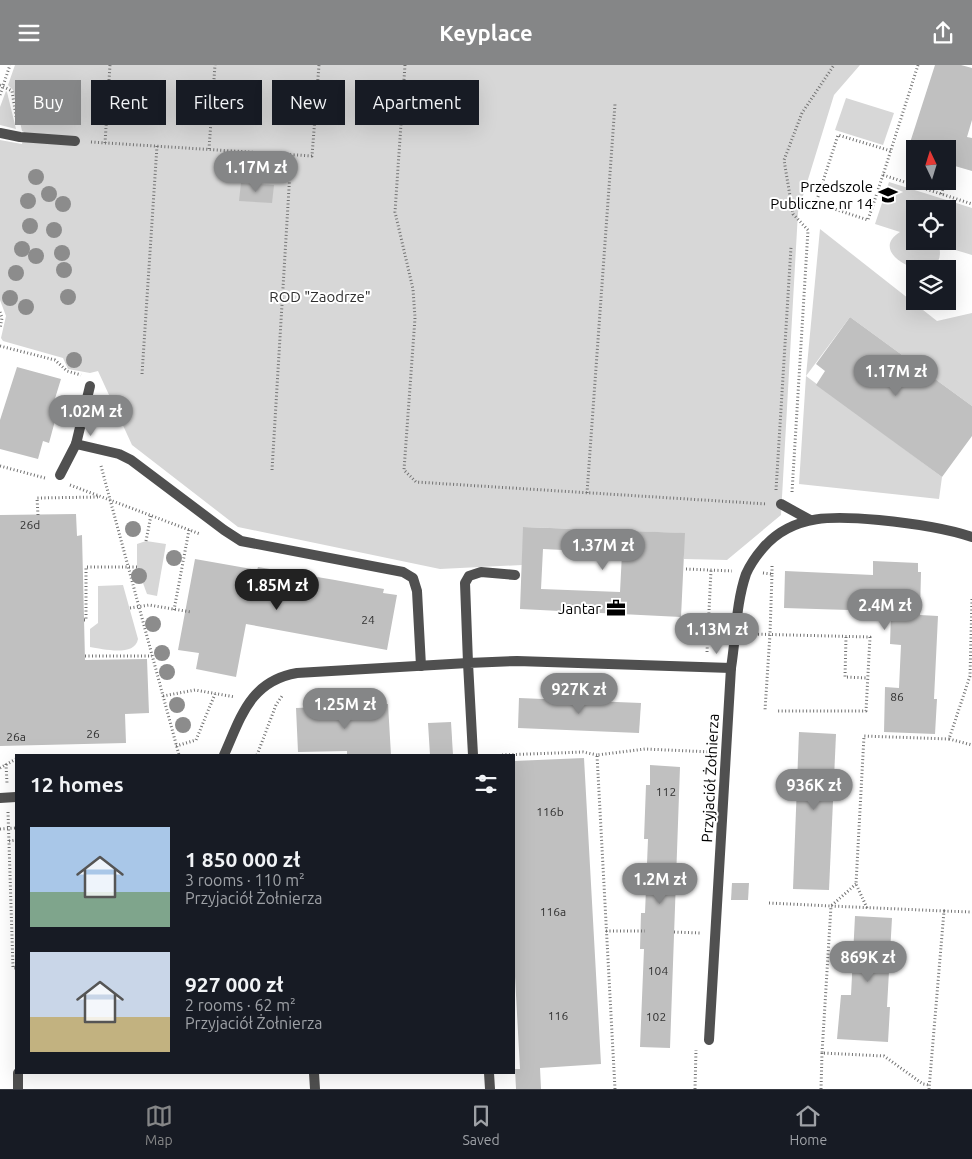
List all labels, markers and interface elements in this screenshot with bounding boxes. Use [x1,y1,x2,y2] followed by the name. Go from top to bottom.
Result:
[15,19,43,47] icon: menu
[929,19,957,47] icon: share
[439,20,533,45] text: Keyplace
[15,80,81,125] chip: Buy
[91,80,166,125] chip: Rent
[176,80,262,125] chip: Filters
[272,80,345,125] chip: New
[355,80,479,125] chip: Apartment
[906,140,956,190] north arrow
[906,140,956,310] map controls
[204,151,308,193] pin: 1.17M zł
[225,158,287,176] text: 1.17M zł
[770,178,873,212] place label: Przedszole Publiczne nr 14
[877,184,899,206] school or university icon: Przedszole Publiczne nr 14
[906,200,956,250] button: locate
[906,260,956,310] button: layers
[269,288,371,305] park label: ROD "Zaodrze"
[844,355,948,397] pin: 1.17M zł
[865,362,927,380] text: 1.17M zł
[39,395,143,437] pin: 1.02M zł
[60,402,122,420] text: 1.02M zł
[20,518,40,531] house number: 26d
[551,529,655,571] pin: 1.37M zł
[572,536,634,554] text: 1.37M zł
[225,569,329,611] pin: 1.85M zł
[246,576,308,594] text: 1.85M zł
[839,589,931,631] pin: 2.4M zł
[858,596,912,614] text: 2.4M zł
[605,597,627,619] office icon: Jantar
[558,600,601,617] place label: Jantar
[361,613,375,626] house number: 24
[665,613,769,655] pin: 1.13M zł
[686,620,748,638] text: 1.13M zł
[533,673,625,715] pin: 927K zł
[552,680,606,698] text: 927K zł
[293,687,397,730] pin: 1.25M zł
[890,690,904,703] house number: 86
[314,695,376,713] text: 1.25M zł
[698,713,722,843] street label: Przyjaciół Żołnierza
[86,727,100,740] house number: 26
[6,730,26,743] house number: 26a
[768,769,860,811] pin: 936K zł
[472,770,500,798] icon: filters
[30,772,124,796] text: 12 homes
[787,776,841,794] text: 936K zł
[656,785,676,798] house number: 112
[536,805,564,818] house number: 116b
[70,847,130,907] icon: home
[185,847,300,871] text: 1 850 000 zł
[614,863,706,905] pin: 1.2M zł
[633,870,687,888] text: 1.2M zł
[185,871,305,889] text: 3 rooms · 110 m²
[185,889,323,907] text: Przyjaciół Żołnierza
[540,905,566,918] house number: 116a
[822,941,914,983] pin: 869K zł
[841,948,895,966] text: 869K zł
[648,964,668,977] house number: 104
[70,972,130,1032] icon: home
[185,972,283,996] text: 927 000 zł
[185,996,296,1014] text: 2 rooms · 62 m²
[548,1009,568,1022] house number: 116
[646,1010,666,1023] house number: 102
[185,1014,323,1032] text: Przyjaciół Żołnierza
[145,1102,173,1148] tab: Map
[462,1102,500,1148] tab: Saved
[789,1102,827,1148] tab: Home

